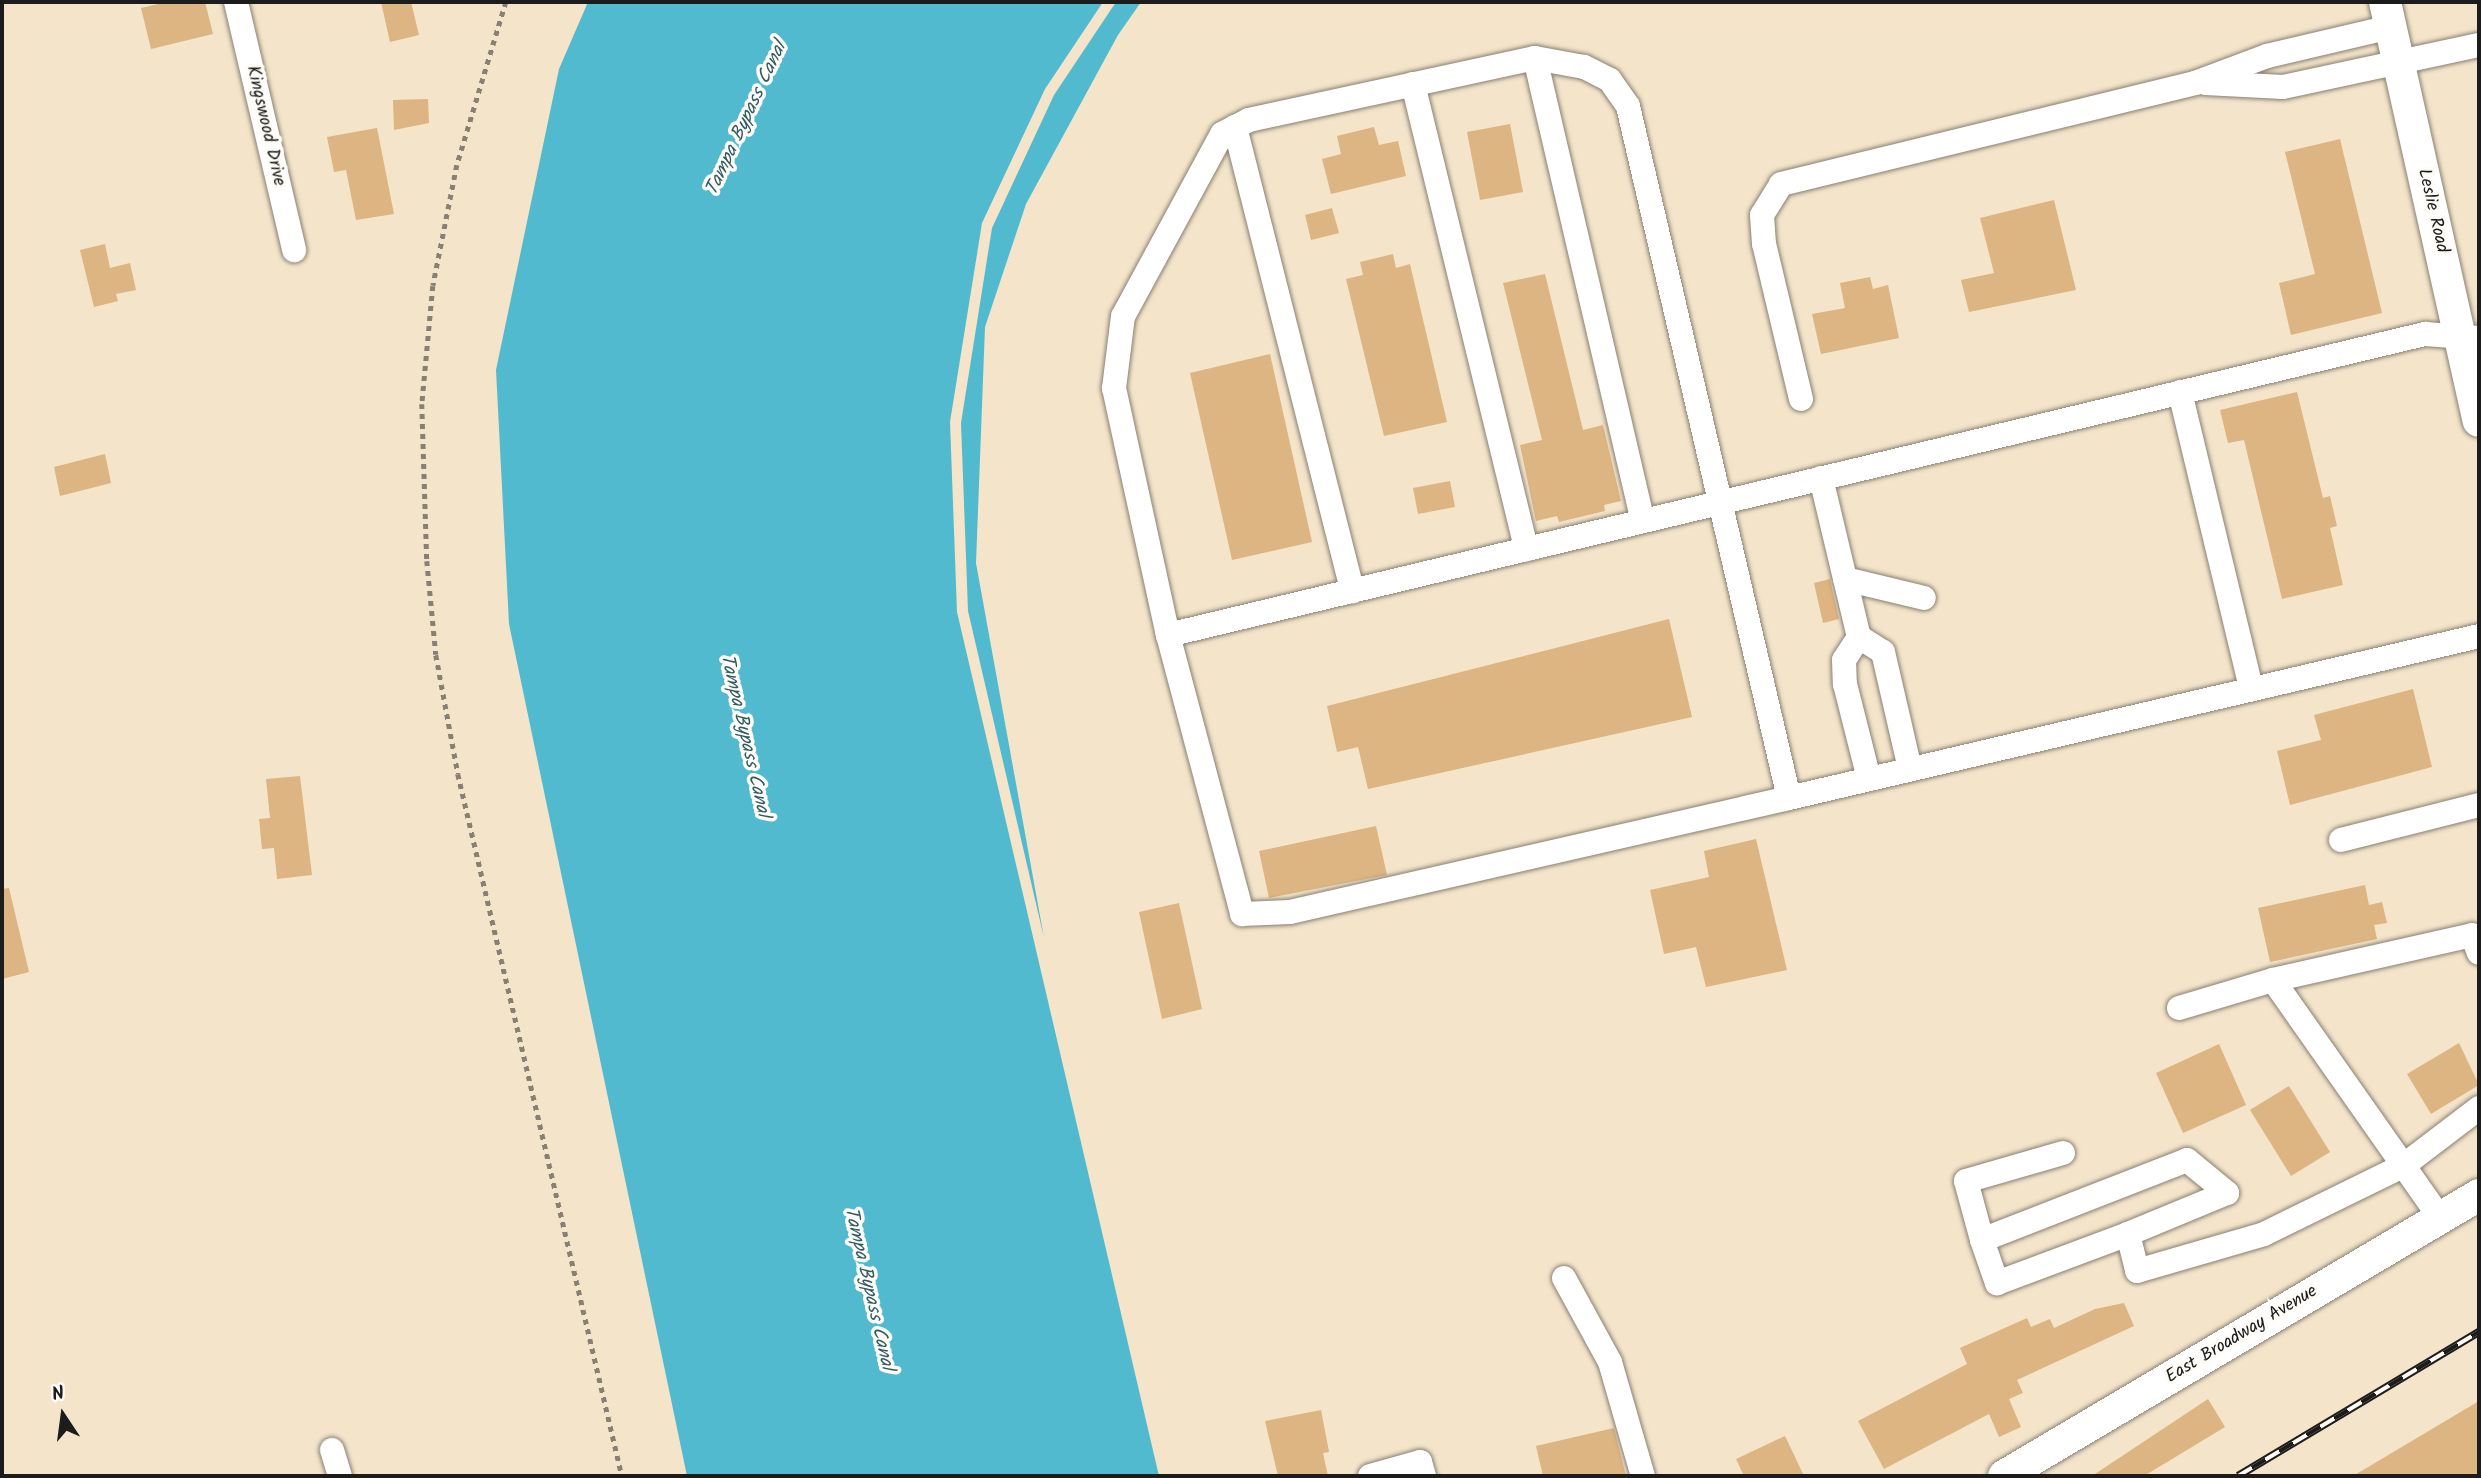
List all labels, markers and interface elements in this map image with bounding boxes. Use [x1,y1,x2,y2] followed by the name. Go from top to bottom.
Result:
[701,39,793,199] water label: Tampa Bypass Canal
[241,64,289,188] street label: Kingswood Drive
[2412,167,2452,255] street label: Leslie Road
[714,652,774,820] water label: Tampa Bypass Canal
[838,1205,898,1373] water label: Tampa Bypass Canal
[2162,1281,2322,1389] street label: East Broadway Avenue
[49,1379,67,1411] text: N
[28,1380,98,1450] north arrow

